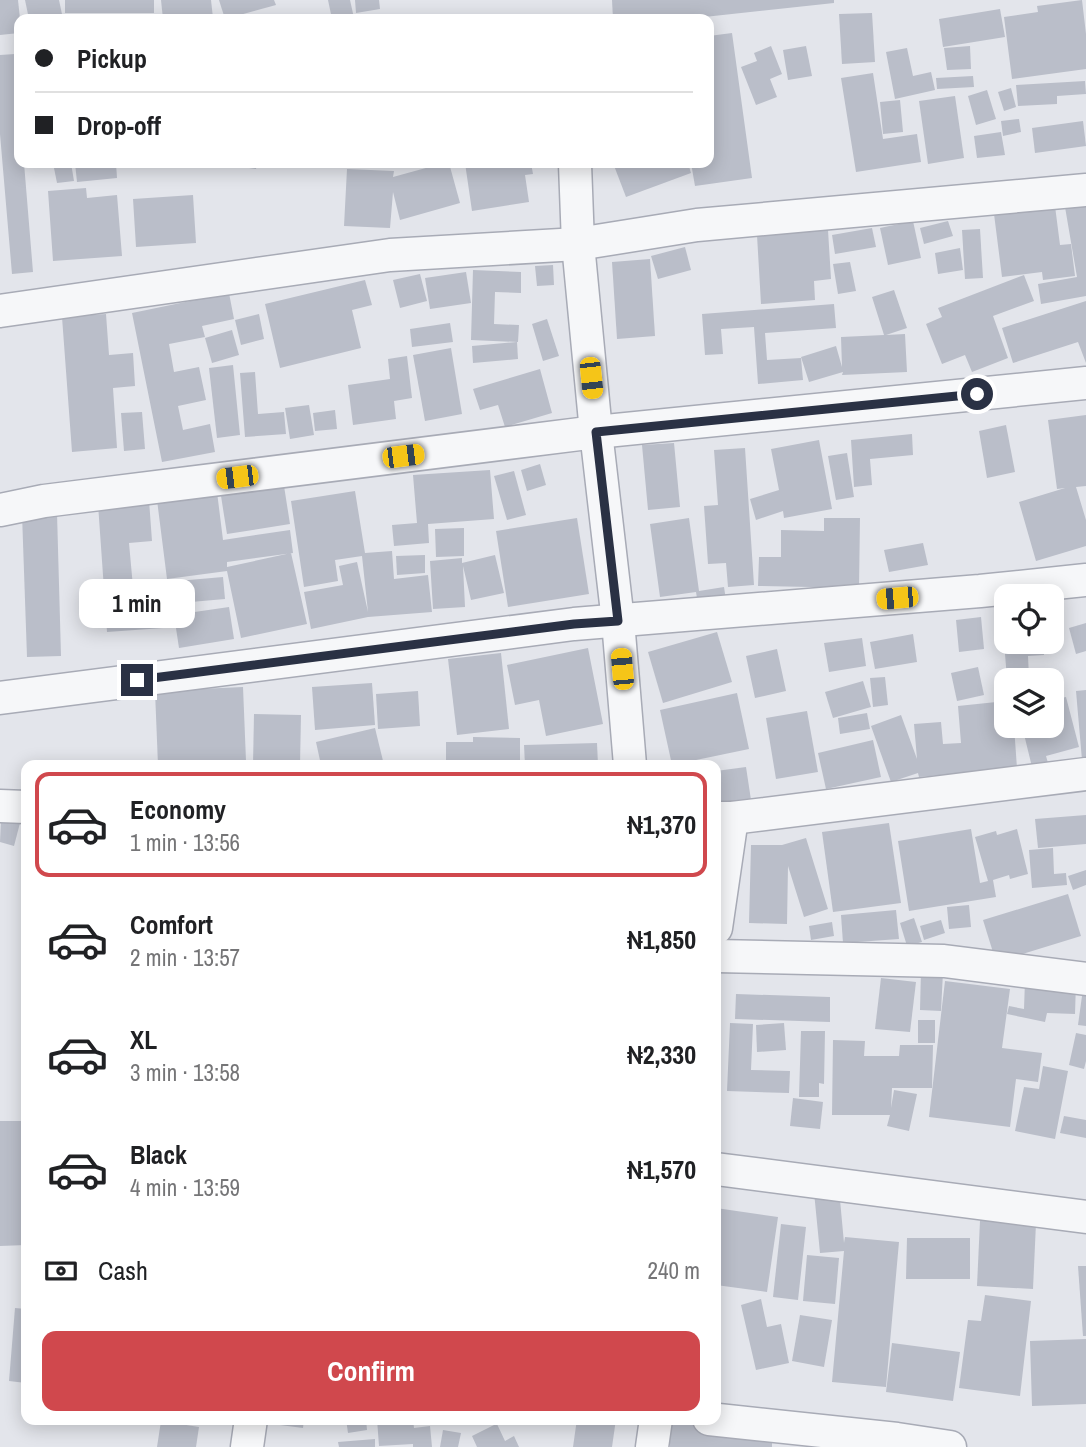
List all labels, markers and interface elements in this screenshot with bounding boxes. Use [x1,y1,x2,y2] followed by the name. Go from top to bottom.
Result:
[77,41,147,76] text: Pickup
[77,108,161,143] text: Drop-off
[579,356,604,400] car
[961,378,993,410] route start
[381,443,426,469] car
[215,464,260,490] car
[79,578,195,628] callout: 1 min
[994,584,1064,738] map controls
[994,584,1064,654] button: locate
[876,586,919,610] car
[112,588,162,619] text: 1 min
[610,647,635,691] car
[121,664,153,696] route end
[994,668,1064,738] button: layers
[130,792,226,827] text: Economy
[46,793,109,856] icon: car
[627,807,696,842] text: ₦1,370
[130,827,240,858] text: 1 min · 13:56
[130,907,213,942] text: Comfort
[46,908,109,971] icon: car
[627,922,696,957] text: ₦1,850
[130,942,240,973] text: 2 min · 13:57
[130,1022,157,1057] text: XL
[46,1023,109,1086] icon: car
[627,1037,696,1072] text: ₦2,330
[130,1057,240,1088] text: 3 min · 13:58
[130,1137,187,1172] text: Black
[46,1138,109,1201] icon: car
[627,1152,696,1187] text: ₦1,570
[130,1172,240,1203] text: 4 min · 13:59
[42,1252,80,1290] icon: cash
[98,1253,148,1288] text: Cash
[648,1255,700,1286] text: 240 m
[42,1331,700,1411] button: Confirm

